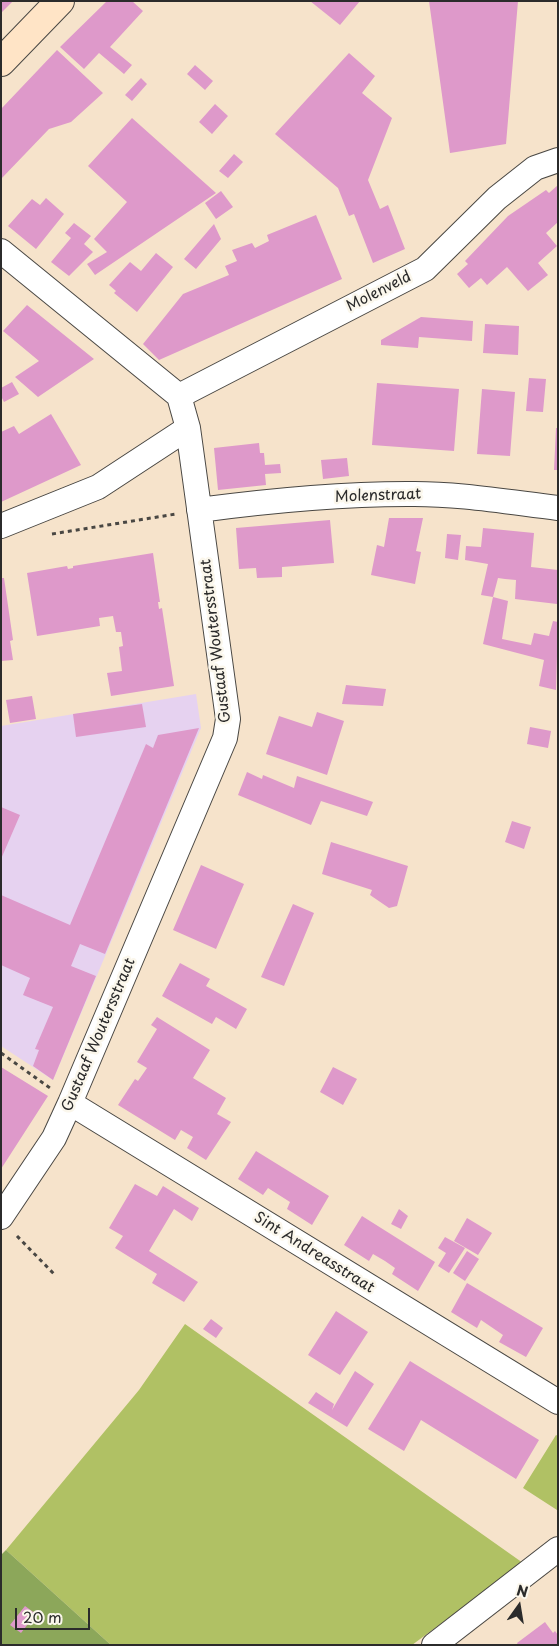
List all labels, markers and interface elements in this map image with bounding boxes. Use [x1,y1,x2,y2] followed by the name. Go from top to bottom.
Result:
[344,268,414,316] street label: Molenveld
[335,485,421,507] street label: Molenstraat
[197,558,235,724] street label: Gustaaf Woutersstraat
[58,956,140,1114] street label: Gustaaf Woutersstraat
[250,1209,378,1297] street label: Sint Andreasstraat
[515,1579,530,1602] text: N
[494,1581,544,1631] north arrow
[18,1598,92,1630] scale bar
[23,1605,62,1628] text: 20 m

